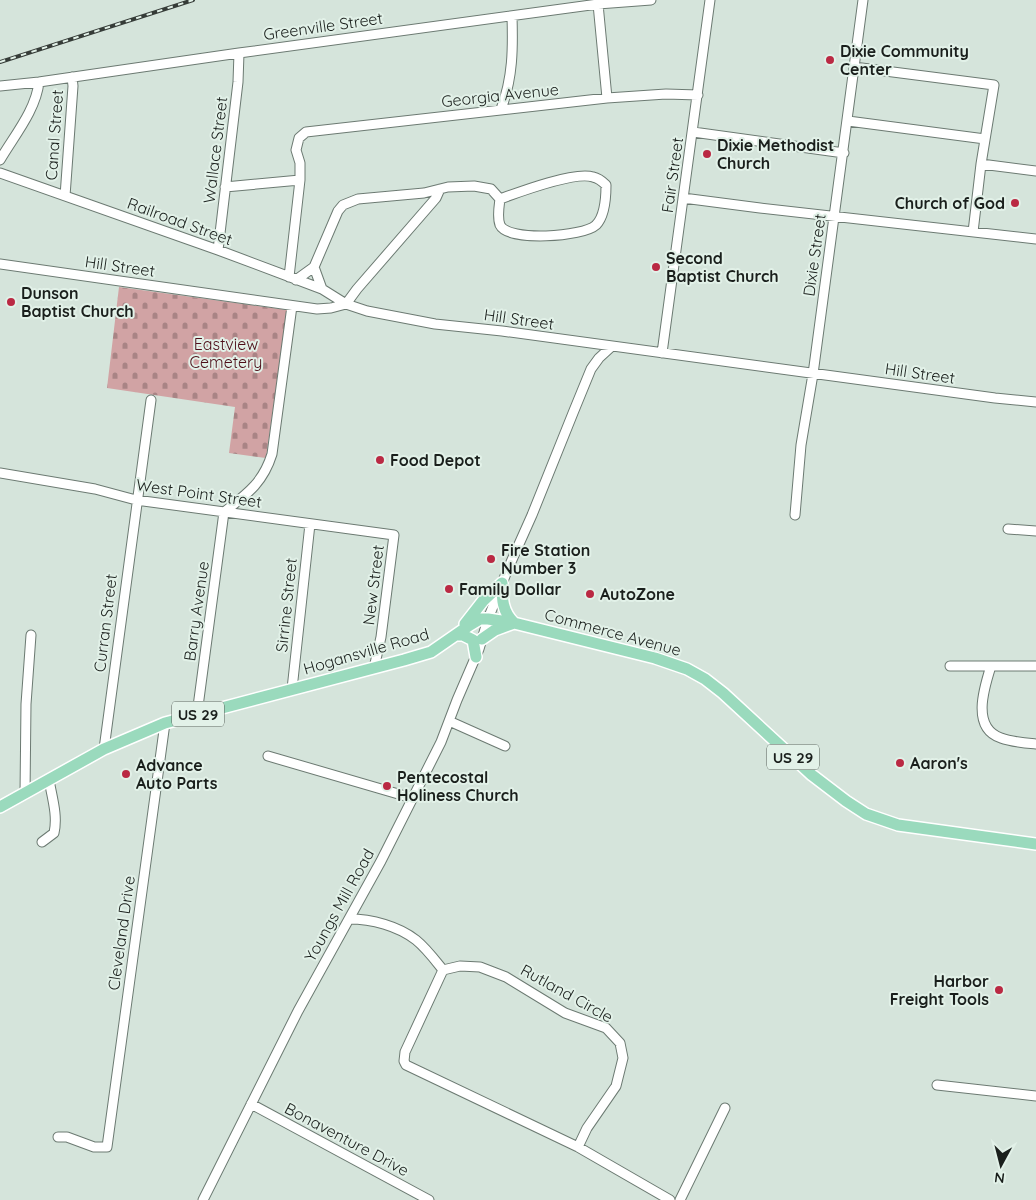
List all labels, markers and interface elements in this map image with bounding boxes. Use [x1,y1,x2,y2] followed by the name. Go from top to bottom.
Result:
[262,8,384,44] street label: Greenville Street
[840,41,969,79] place label: Dixie Community Center
[824,54,836,66] marker: Dixie Community Center
[440,79,560,111] street label: Georgia Avenue
[41,89,67,181] street label: Canal Street
[199,95,231,205] street label: Wallace Street
[717,135,834,173] place label: Dixie Methodist Church
[657,136,687,214] street label: Fair Street
[701,148,713,160] marker: Dixie Methodist Church
[125,193,235,249] street label: Railroad Street
[895,193,1005,213] place label: Church of God
[1009,197,1021,209] marker: Church of God
[798,212,830,298] street label: Dixie Street
[666,248,779,286] place label: Second Baptist Church
[84,251,156,281] street label: Hill Street
[650,261,662,273] marker: Second Baptist Church
[21,283,134,321] place label: Dunson Baptist Church
[5,296,17,308] marker: Dunson Baptist Church
[483,304,555,334] street label: Hill Street
[190,334,262,372] park label: Eastview Cemetery
[884,358,956,388] street label: Hill Street
[390,450,481,470] place label: Food Depot
[374,454,386,466] marker: Food Depot
[135,474,263,512] street label: West Point Street
[501,540,590,578] place label: Fire Station Number 3
[358,544,388,626] street label: New Street
[485,553,497,565] marker: Fire Station Number 3
[271,557,301,653] street label: Sirrine Street
[179,560,213,662] street label: Barry Avenue
[89,573,121,673] street label: Curran Street
[459,579,561,599] place label: Family Dollar
[443,583,455,595] marker: Family Dollar
[600,584,675,604] place label: AutoZone
[584,588,596,600] marker: AutoZone
[543,604,683,660] street label: Commerce Avenue
[301,624,431,678] street label: Hogansville Road
[172,702,224,726] road number: US 29
[767,744,819,770] road number: US 29
[910,753,968,773] place label: Aaron's
[136,755,218,793] place label: Advance Auto Parts
[894,757,906,769] marker: Aaron's
[397,767,519,805] place label: Pentecostal Holiness Church
[120,768,132,780] marker: Advance Auto Parts
[381,780,393,792] marker: Pentecostal Holiness Church
[300,845,378,965] street label: Youngs Mill Road
[103,874,139,992] street label: Cleveland Drive
[517,959,617,1027] street label: Rutland Circle
[890,971,989,1009] place label: Harbor Freight Tools
[993,984,1005,996] marker: Harbor Freight Tools
[281,1098,413,1180] street label: Bonaventure Drive
[976,1140,1026,1190] north arrow
[993,1168,1006,1187] text: N

